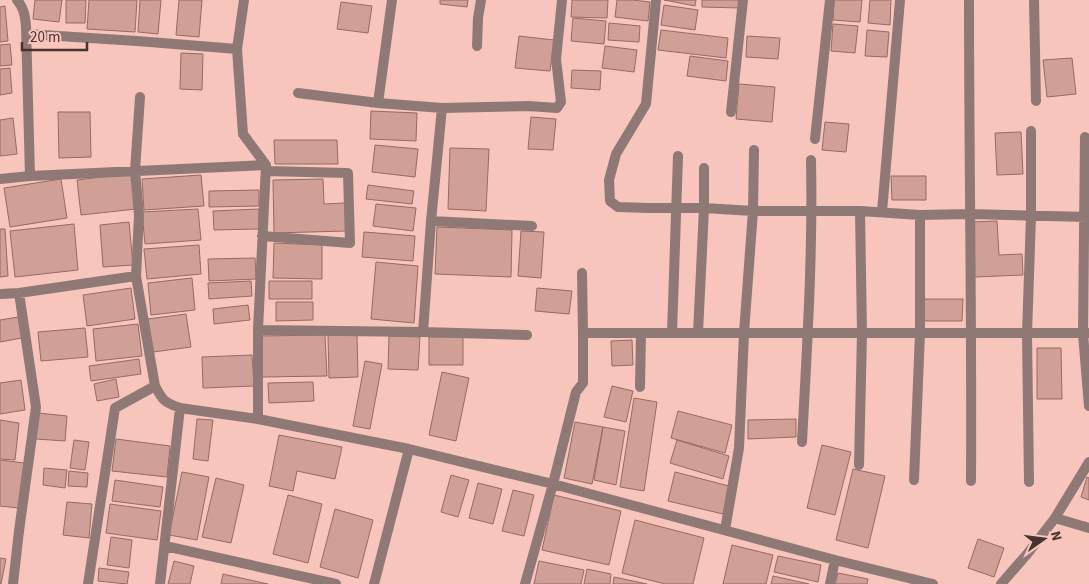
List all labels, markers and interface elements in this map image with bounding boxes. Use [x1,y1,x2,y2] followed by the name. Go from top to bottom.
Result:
[22,20,88,52] scale bar
[30,27,60,48] text: 20 m
[1019,514,1069,564] north arrow
[1045,529,1066,543] text: N

